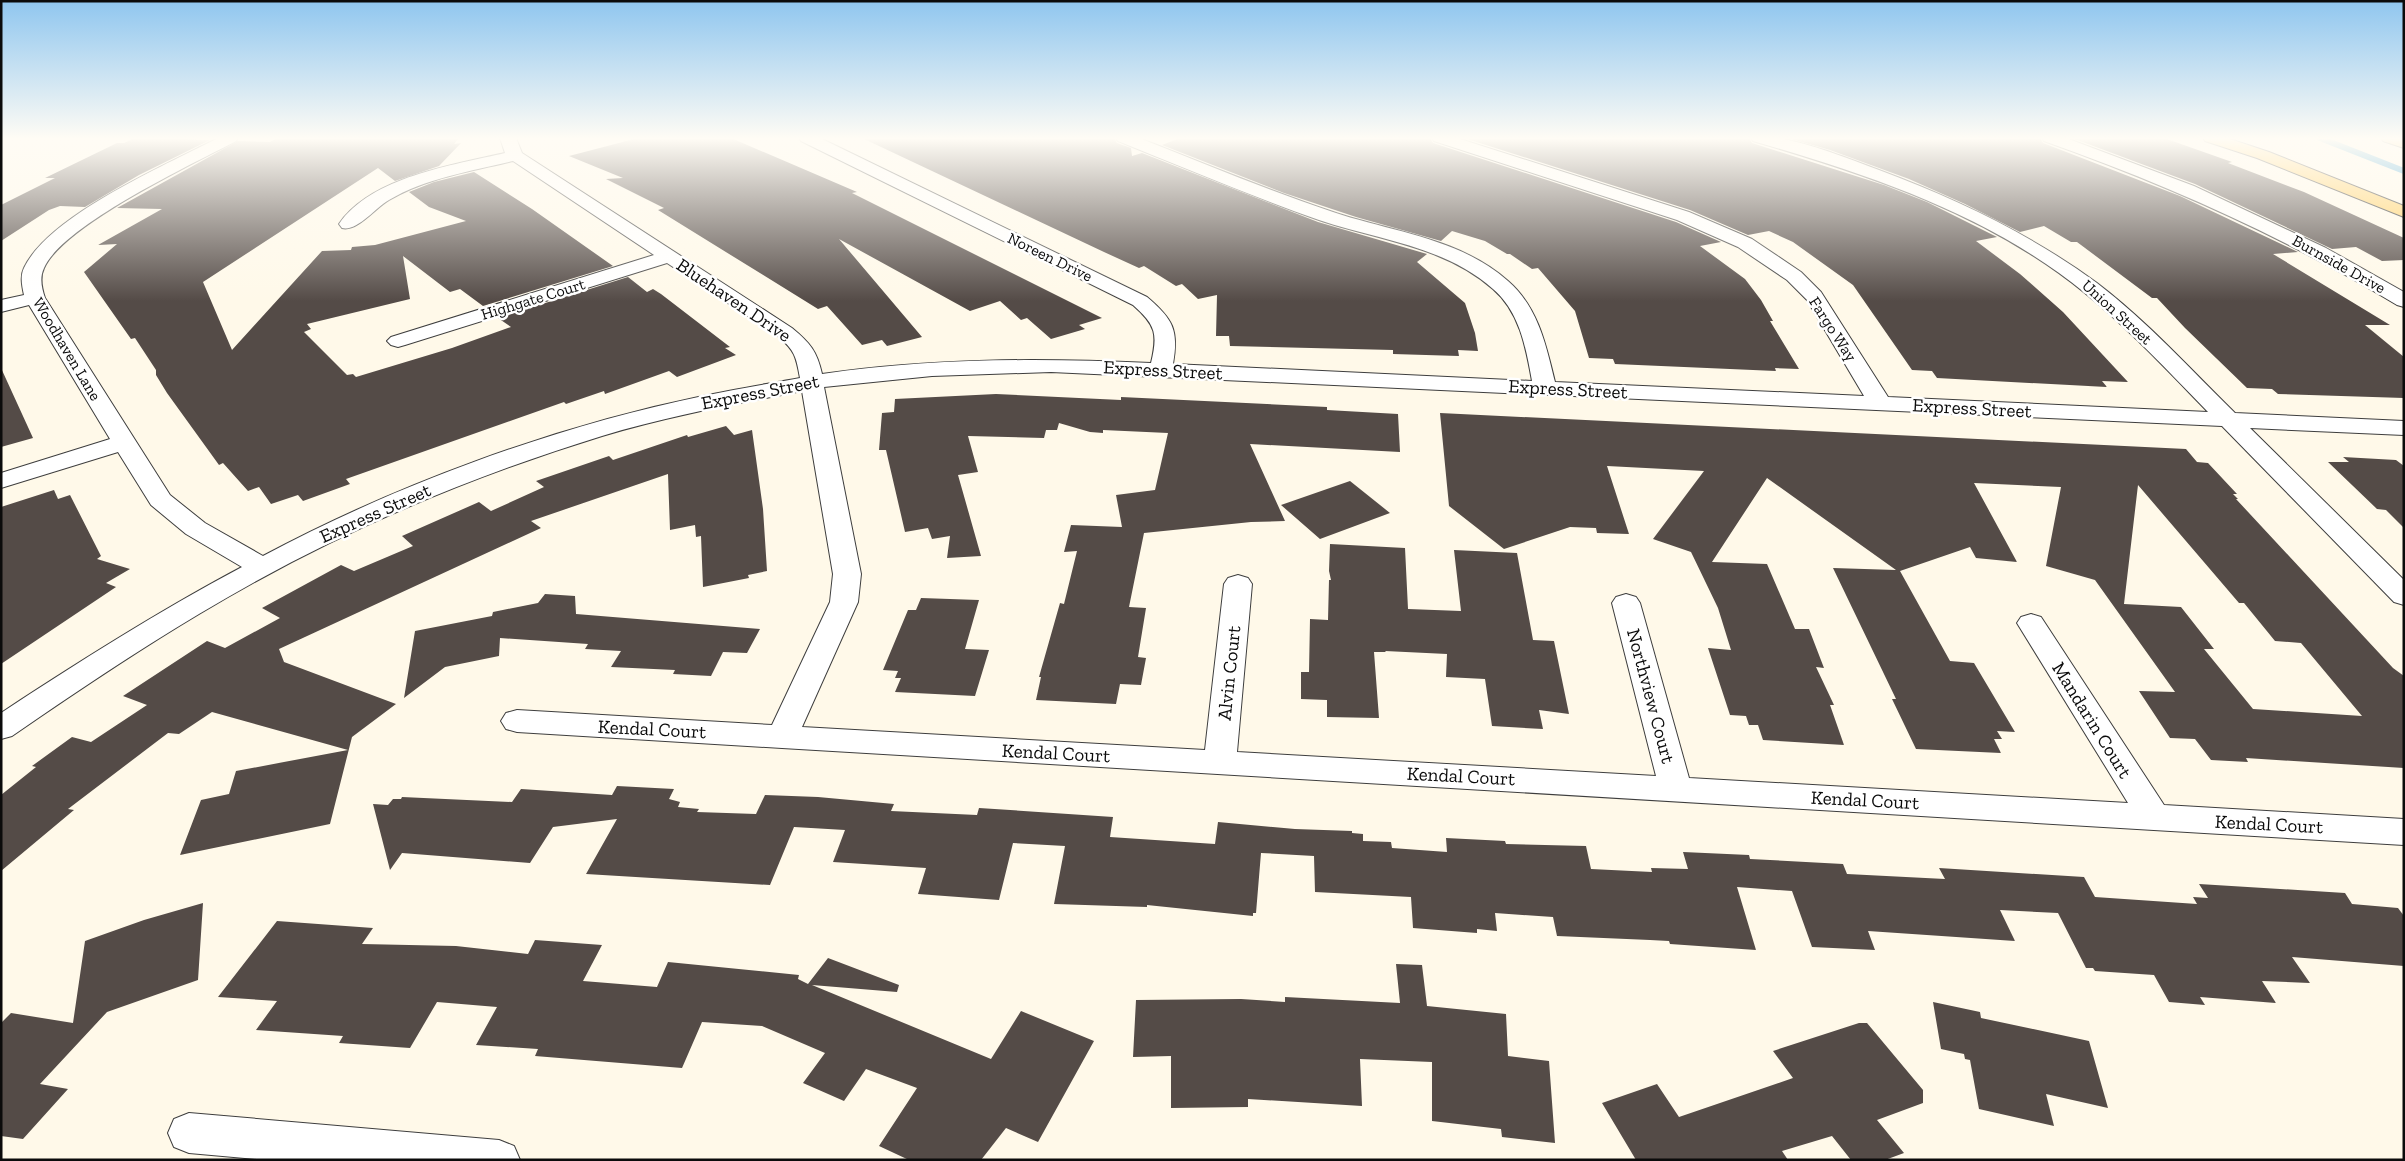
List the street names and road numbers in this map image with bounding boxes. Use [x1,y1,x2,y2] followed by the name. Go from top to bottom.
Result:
[1005,228,1095,286] street label: Noreen Drive
[2289,231,2389,297] street label: Burnside Drive
[672,253,796,347] street label: Bluehaven Drive
[479,274,587,324] street label: Highgate Court
[2078,276,2156,349] street label: Union Street
[1805,293,1861,365] street label: Fargo Way
[29,294,105,404] street label: Woodhaven Lane
[1103,355,1223,385] street label: Express Street
[699,369,821,415] street label: Express Street
[1508,374,1628,404] street label: Express Street
[1912,393,2032,423] street label: Express Street
[316,478,434,548] street label: Express Street
[1213,625,1245,721] street label: Alvin Court
[1622,626,1680,766] street label: Northview Court
[2047,658,2137,782] street label: Mandarin Court
[597,715,707,743] street label: Kendal Court
[1001,739,1111,767] street label: Kendal Court
[1406,762,1516,790] street label: Kendal Court
[1810,786,1920,814] street label: Kendal Court
[2214,810,2324,838] street label: Kendal Court

